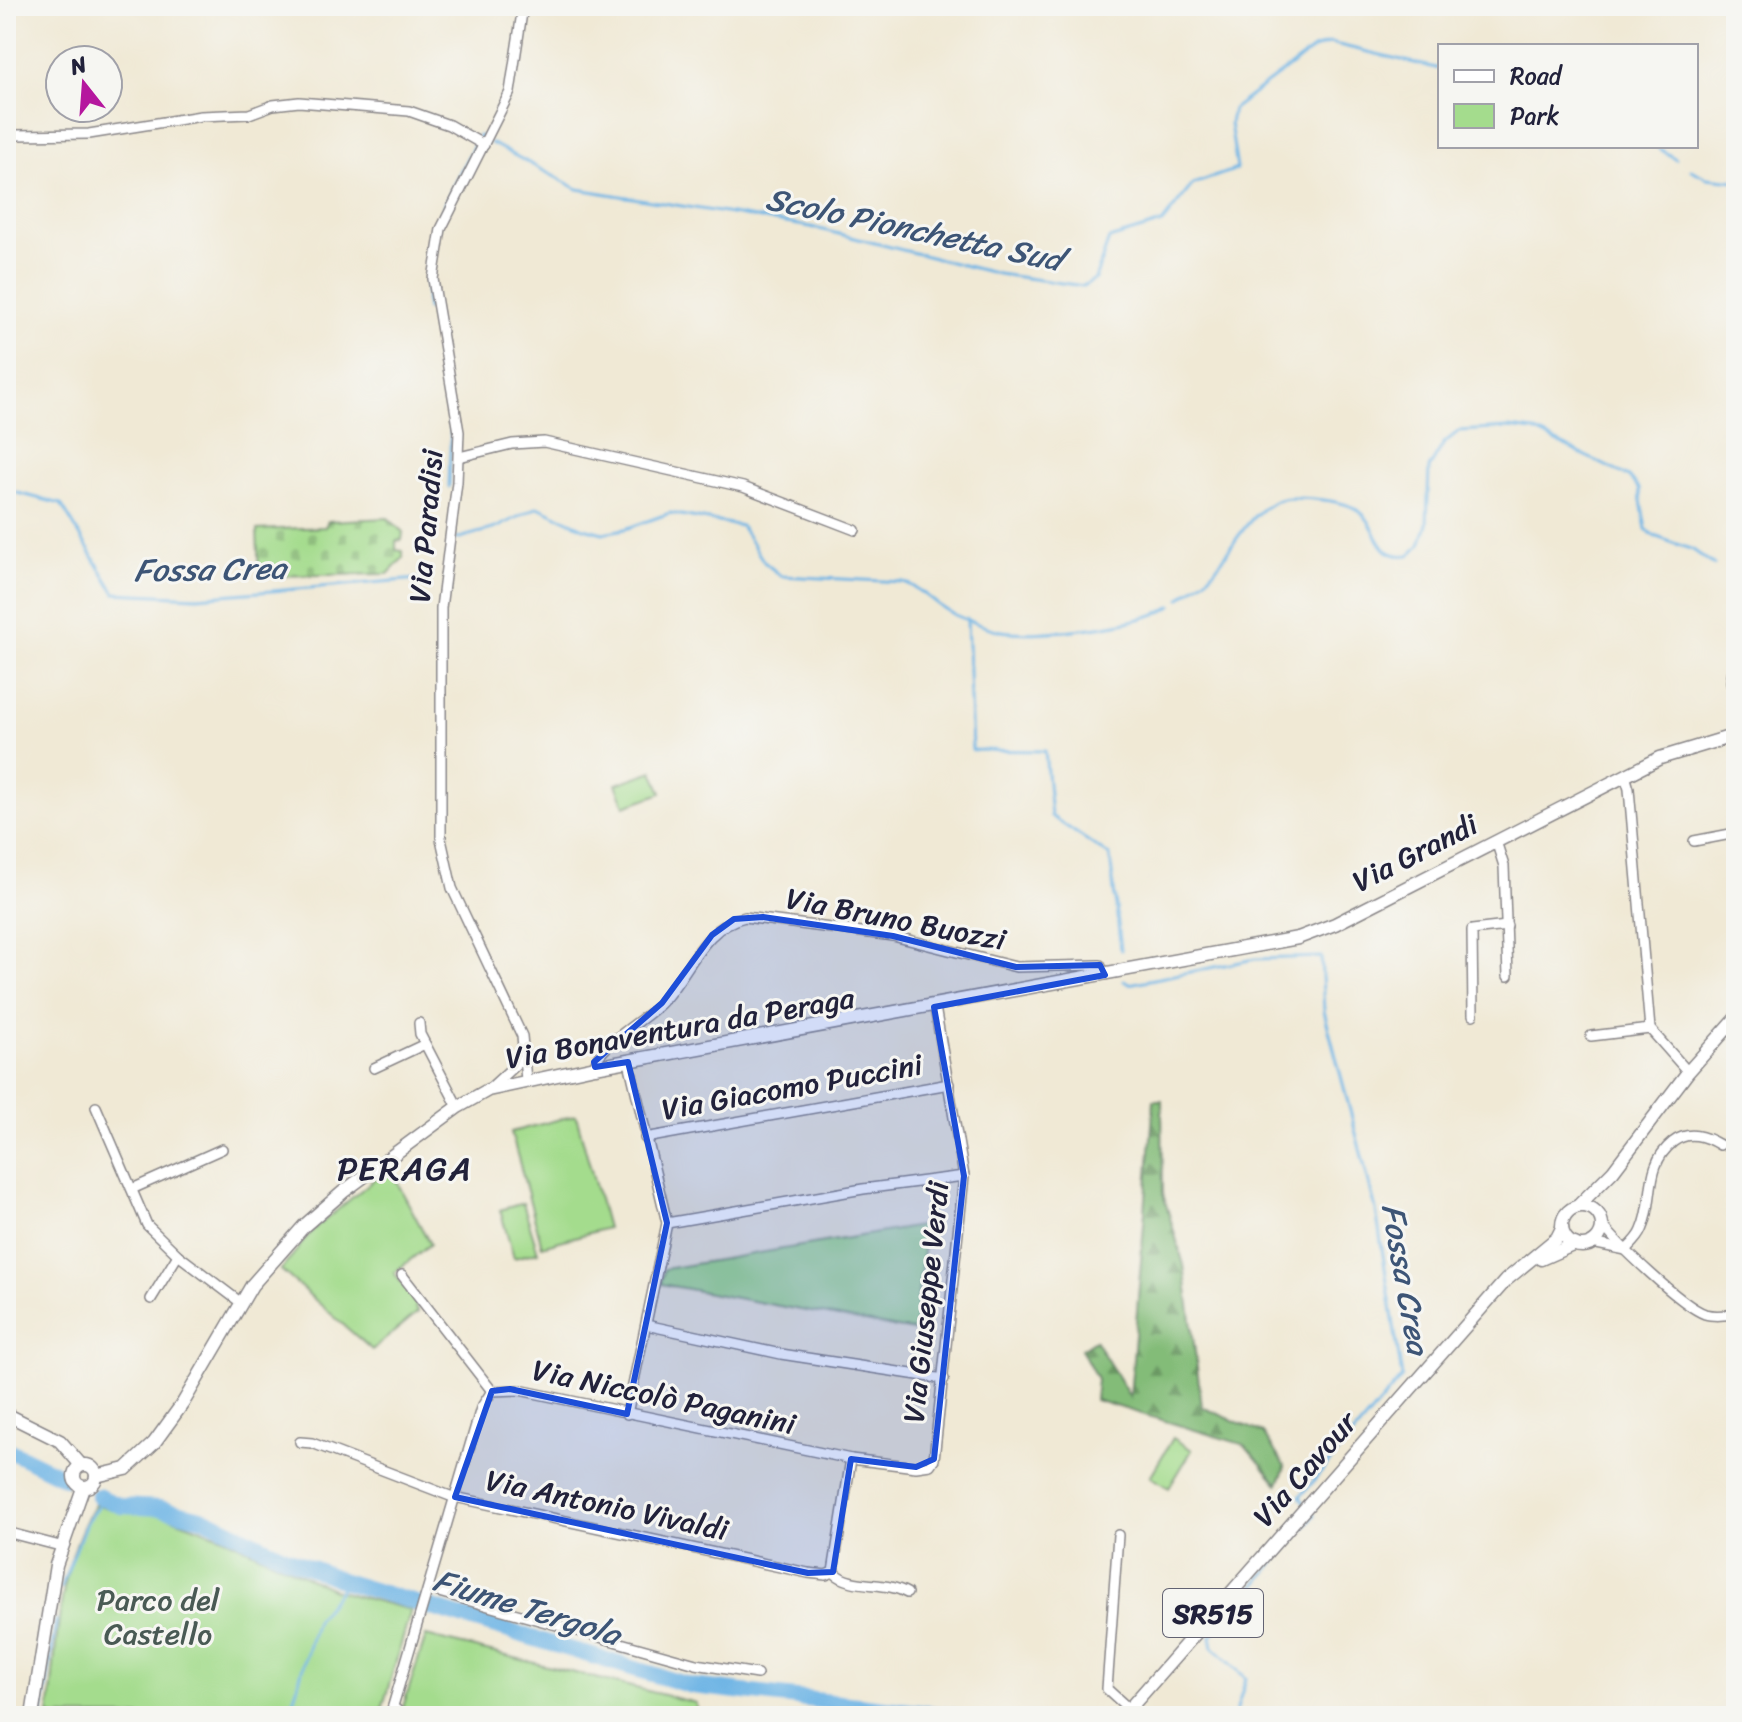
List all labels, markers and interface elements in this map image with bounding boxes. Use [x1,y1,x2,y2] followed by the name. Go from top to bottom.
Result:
[44,44,124,124] north arrow
[64,44,92,87] text: N
[1438,44,1698,148] legend
[1510,55,1564,97] text: Road
[1510,95,1559,137] text: Park
[761,170,1075,290] water label: Scolo Pionchetta Sud
[392,446,460,605] street label: Via Paradisi
[133,540,289,599] water label: Fossa Crea
[1342,797,1489,908] street label: Via Grandi
[782,871,1012,967] street label: Via Bruno Buozzi
[501,971,860,1085] street label: Via Bonaventura da Peraga
[657,1037,927,1136] street label: Via Giacomo Puccini
[337,1139,473,1199] district label: PERAGA
[886,1177,966,1425] street label: Via Giuseppe Verdi
[1364,1199,1447,1362] water label: Fossa Crea
[528,1343,802,1452] street label: Via Niccolò Paganini
[1239,1397,1373,1540] street label: Via Cavour
[481,1453,735,1557] street label: Via Antonio Vivaldi
[426,1552,630,1664] water label: Fiume Tergola
[97,1573,221,1661] park label: Parco del Castello
[1163,1589,1263,1637] road number: SR515

